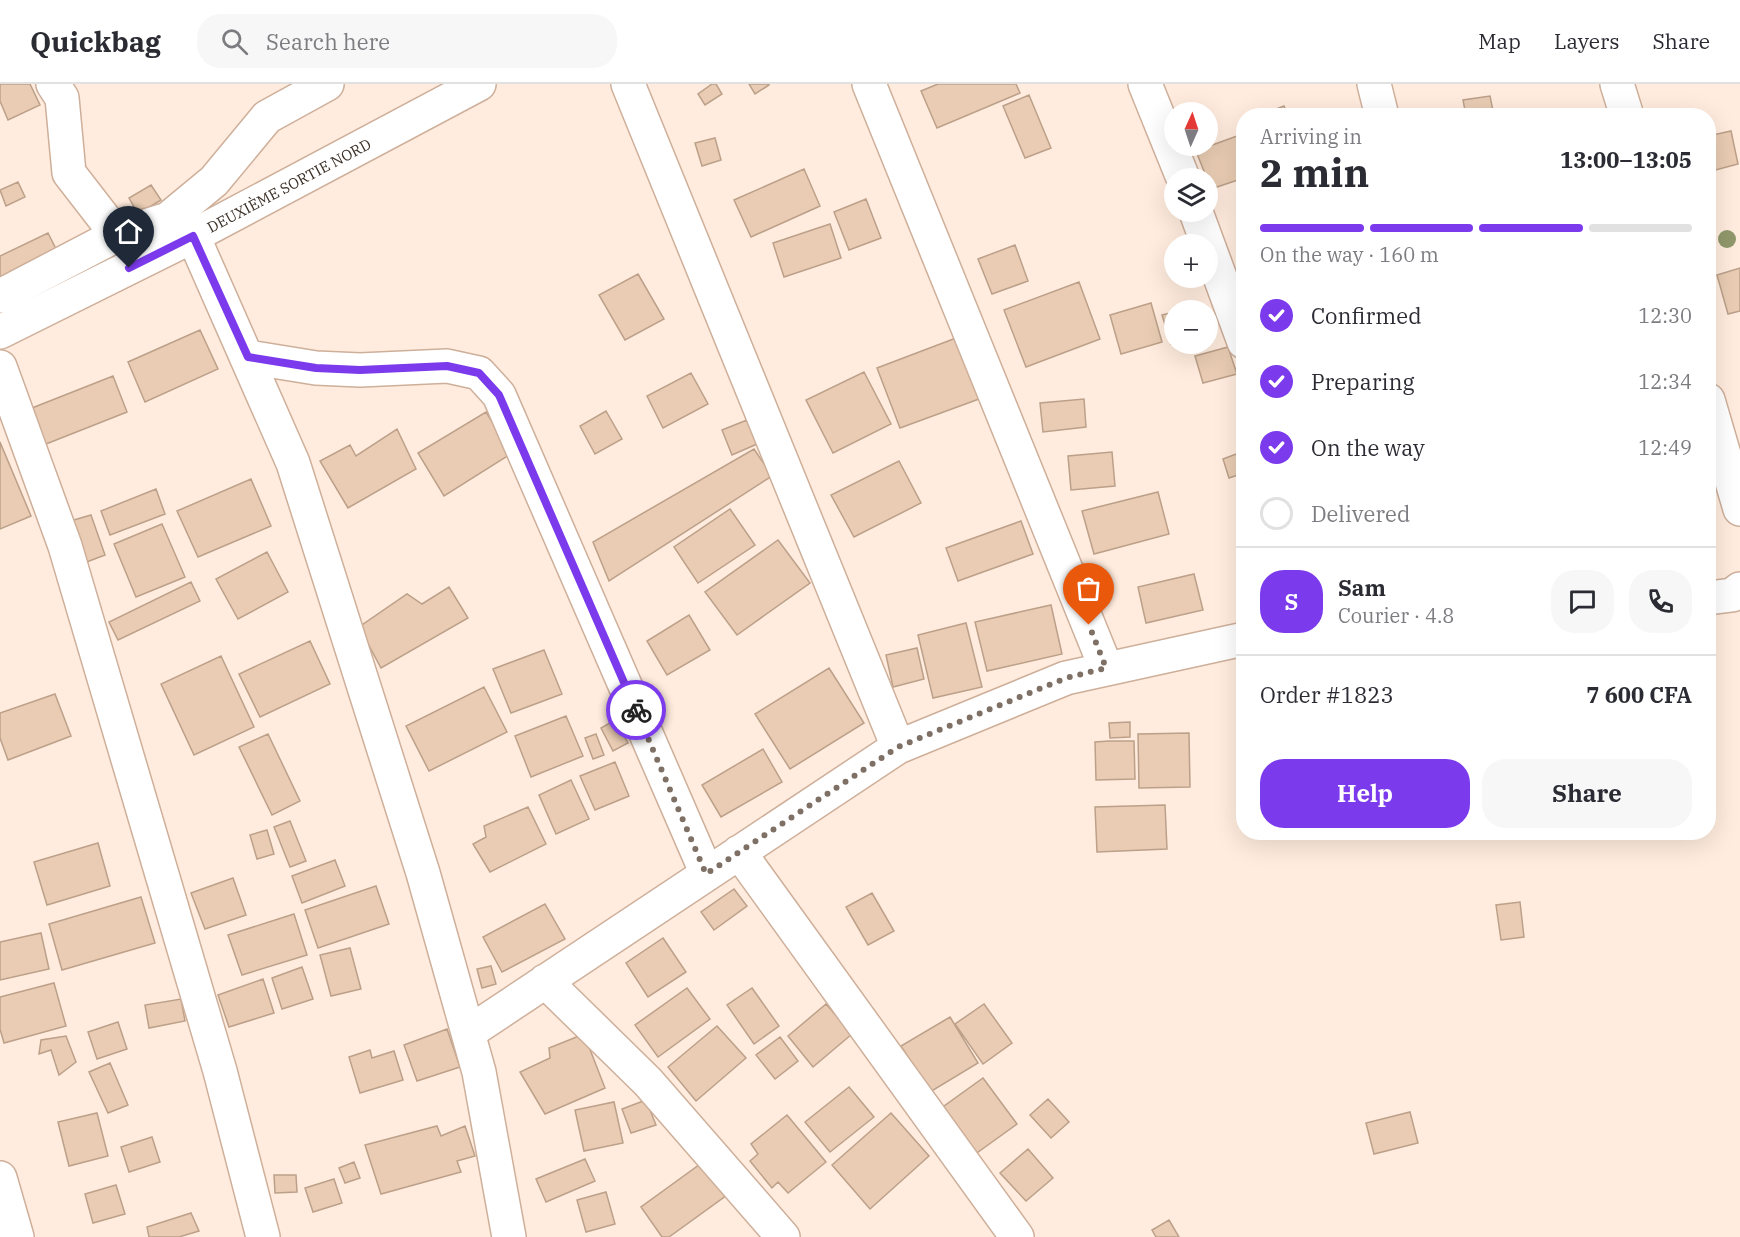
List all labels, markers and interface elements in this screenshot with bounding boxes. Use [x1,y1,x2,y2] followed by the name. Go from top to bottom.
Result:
[197,14,617,68] search box
[30,23,161,60] text: Quickbag
[218,25,251,58] icon: search
[266,27,390,56] text: Search here
[1478,27,1521,55] text: Map
[1554,27,1620,55] text: Layers
[1653,27,1710,55] text: Share
[1164,102,1218,156] north arrow
[1164,102,1218,354] map controls
[1260,123,1362,150] text: Arriving in
[204,134,374,236] street label: DEUXIÈME SORTIE NORD
[1560,145,1692,174] text: 13:00–13:05
[1260,147,1369,198] text: 2 min
[1164,168,1218,222] button: layers
[103,206,154,268] pin
[112,215,145,248] icon: home
[1164,234,1218,288] button: +
[1260,241,1439,268] text: On the way · 160 m
[1260,299,1293,332] icon: check
[1164,300,1218,354] button: −
[1311,301,1422,330] text: Confirmed
[1638,302,1692,329] text: 12:30
[1260,365,1293,398] icon: check
[1311,367,1415,396] text: Preparing
[1638,368,1692,395] text: 12:34
[1260,431,1293,464] icon: check
[1311,433,1425,462] text: On the way
[1638,434,1692,461] text: 12:49
[1311,499,1410,528] text: Delivered
[1063,563,1114,625] pin
[1551,570,1614,633] button: chat
[1629,570,1692,633] button: phone
[1072,572,1105,605] icon: bag
[1338,573,1386,602] text: Sam
[1285,587,1298,616] text: S
[1338,602,1454,629] text: Courier · 4.8
[606,680,666,740] courier
[1260,680,1394,709] text: Order #1823
[1586,680,1692,709] text: 7 600 CFA
[620,694,653,727] icon: bike
[1260,759,1470,828] button: Help
[1482,759,1692,828] button: Share

